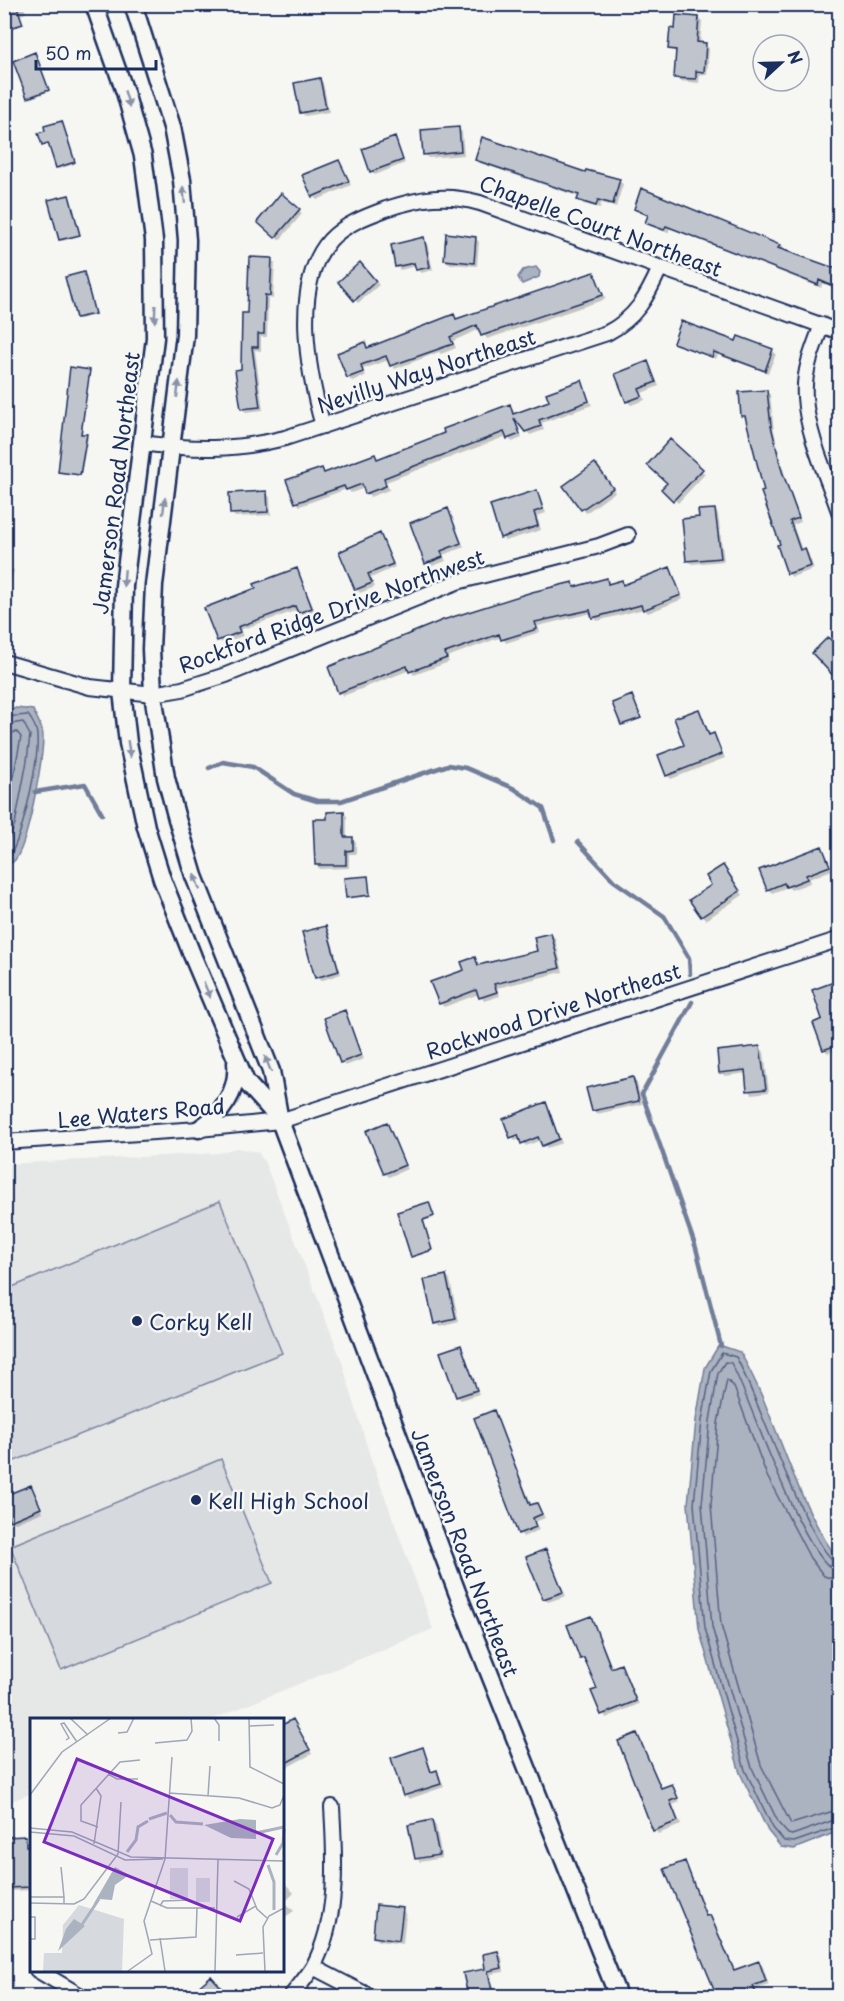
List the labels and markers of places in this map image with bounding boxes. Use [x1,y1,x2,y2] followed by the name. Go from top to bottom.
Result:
[149,1305,252,1337] place label: Corky Kell
[130,1314,144,1328] marker: Corky Kell
[208,1484,369,1516] place label: Kell High School
[189,1493,203,1507] marker: Kell High School

